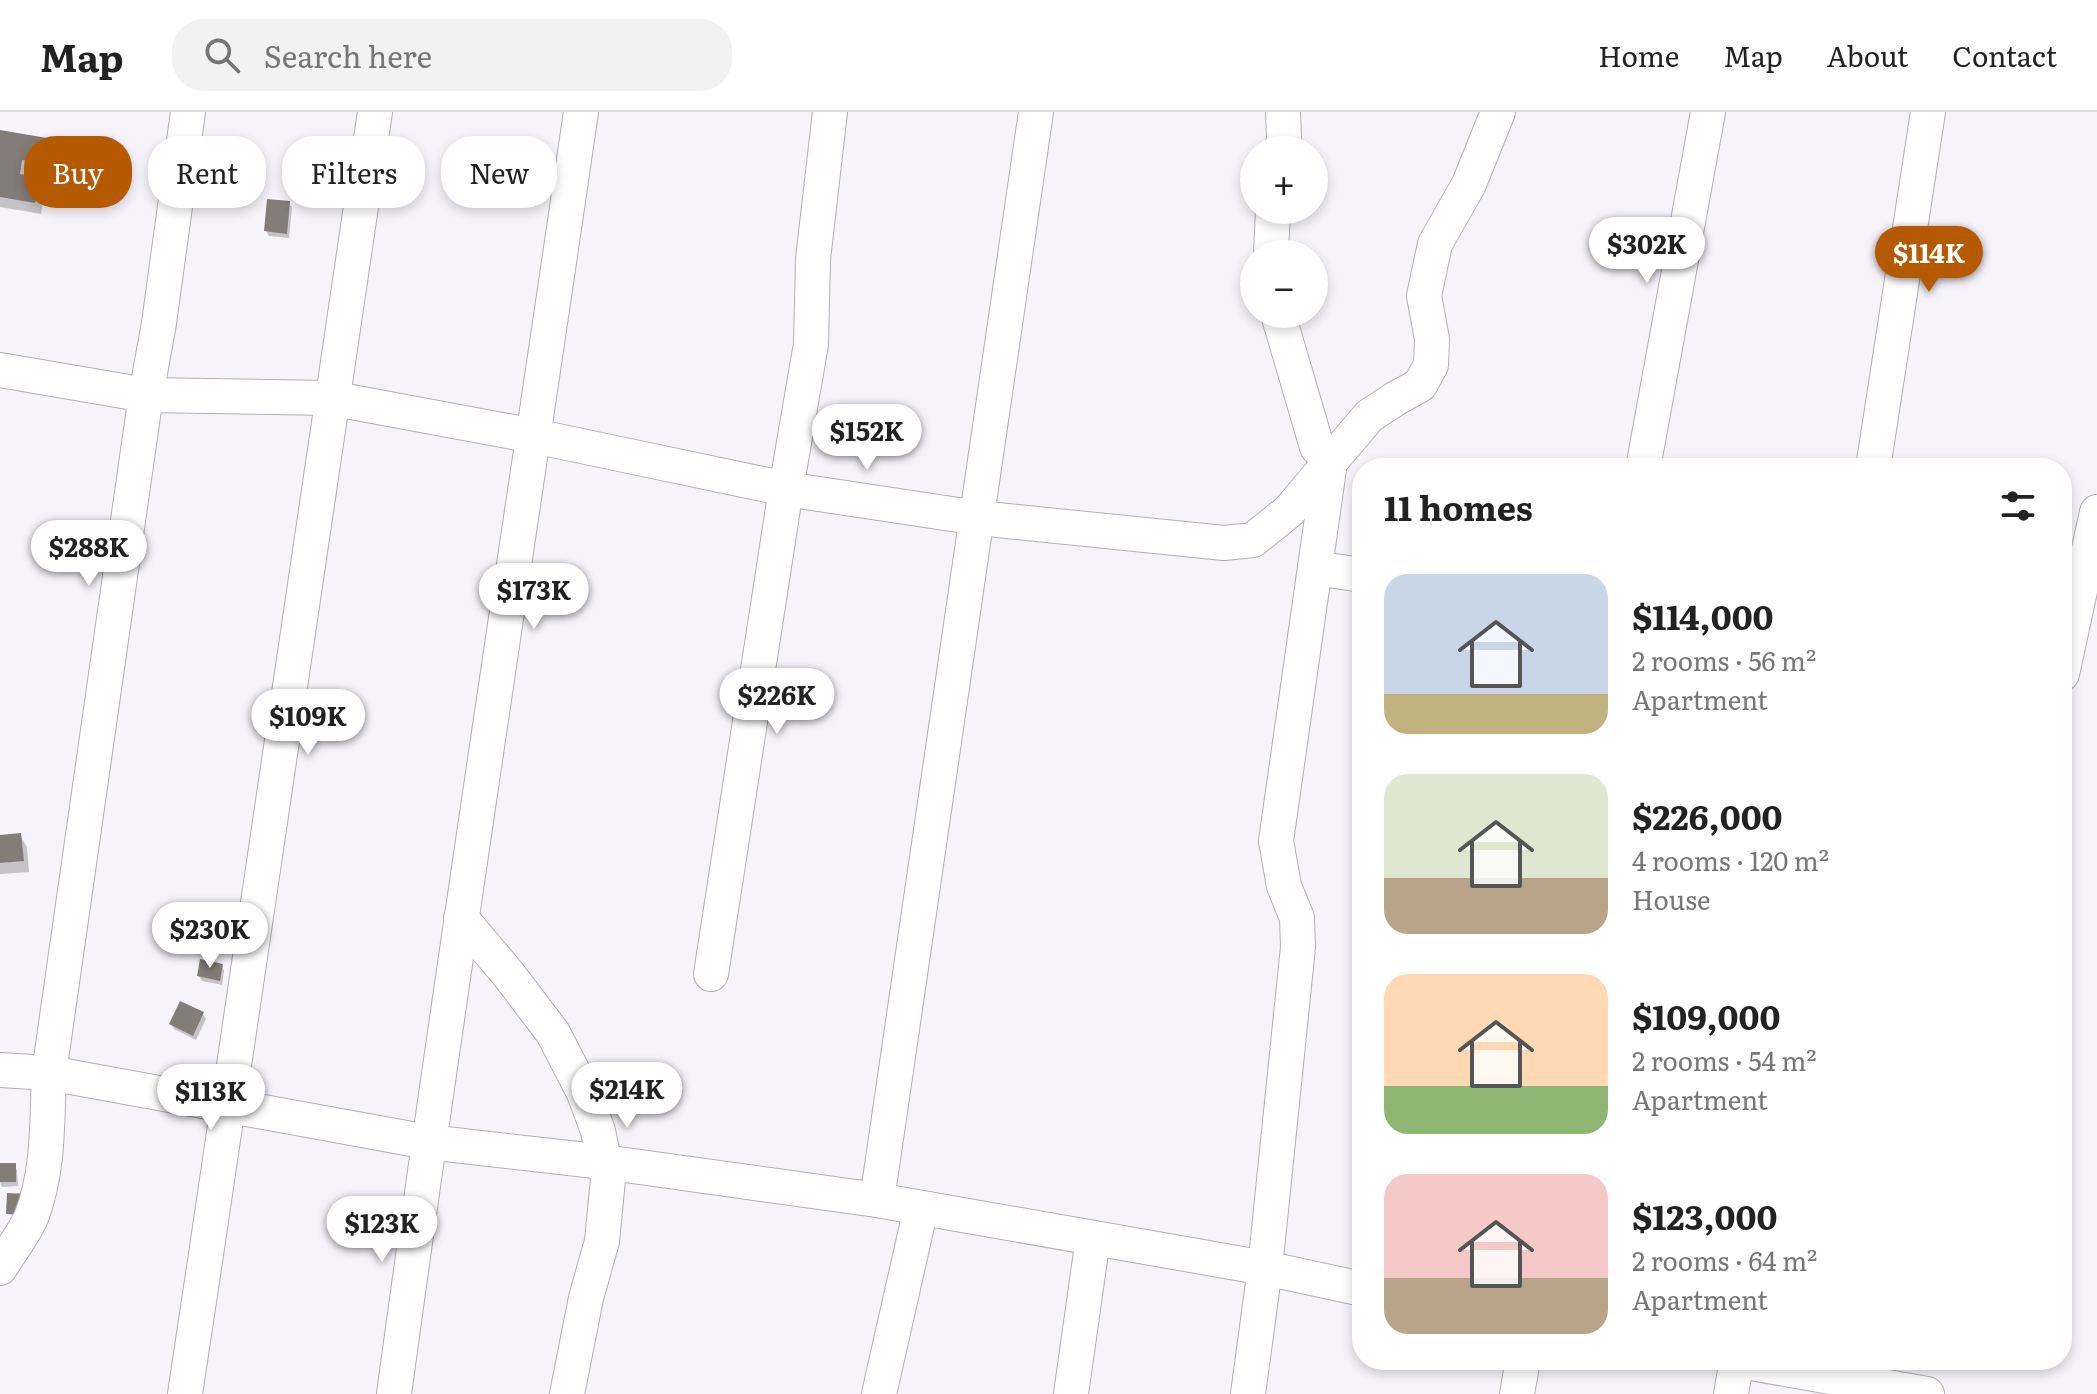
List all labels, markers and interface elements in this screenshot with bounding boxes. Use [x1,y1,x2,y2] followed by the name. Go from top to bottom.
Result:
[172,19,732,91] search box
[40,27,124,84] text: Map
[200,33,244,77] icon: search
[264,33,432,77] text: Search here
[1598,34,1679,76] text: Home
[1723,34,1783,76] text: Map
[1827,34,1908,76] text: About
[1952,34,2057,76] text: Contact
[24,136,132,208] chip: Buy
[148,136,266,208] chip: Rent
[282,136,425,208] chip: Filters
[441,136,557,208] chip: New
[1240,136,1328,328] map controls
[1240,136,1328,224] button: +
[1591,217,1703,285] pin: $302K
[1607,223,1687,262] text: $302K
[1873,226,1985,294] pin: $114K
[1893,232,1965,271] text: $114K
[1240,240,1328,328] button: −
[811,404,923,472] pin: $152K
[830,410,904,449] text: $152K
[1384,481,1533,531] text: 11 homes
[1996,484,2040,528] icon: filters
[33,520,145,588] pin: $288K
[49,526,129,565] text: $288K
[478,563,590,631] pin: $173K
[497,569,571,608] text: $173K
[1632,590,1774,640] text: $114,000
[1448,606,1544,702] icon: home
[1632,640,1816,679] text: 2 rooms · 56 m²
[721,668,833,736] pin: $226K
[738,674,816,713] text: $226K
[1632,679,1768,718] text: Apartment
[252,689,364,757] pin: $109K
[269,695,347,734] text: $109K
[1632,790,1783,840] text: $226,000
[1448,806,1544,902] icon: home
[1632,840,1829,879] text: 4 rooms · 120 m²
[1632,879,1710,918] text: House
[154,902,266,970] pin: $230K
[170,908,250,947] text: $230K
[1632,990,1780,1040] text: $109,000
[1448,1006,1544,1102] icon: home
[1632,1040,1817,1079] text: 2 rooms · 54 m²
[571,1062,683,1130] pin: $214K
[155,1064,267,1132] pin: $113K
[589,1068,665,1107] text: $214K
[175,1070,247,1109] text: $113K
[1632,1079,1768,1118] text: Apartment
[1632,1190,1777,1240] text: $123,000
[326,1196,438,1264] pin: $123K
[344,1202,420,1241] text: $123K
[1448,1206,1544,1302] icon: home
[1632,1240,1817,1279] text: 2 rooms · 64 m²
[1632,1279,1768,1318] text: Apartment

